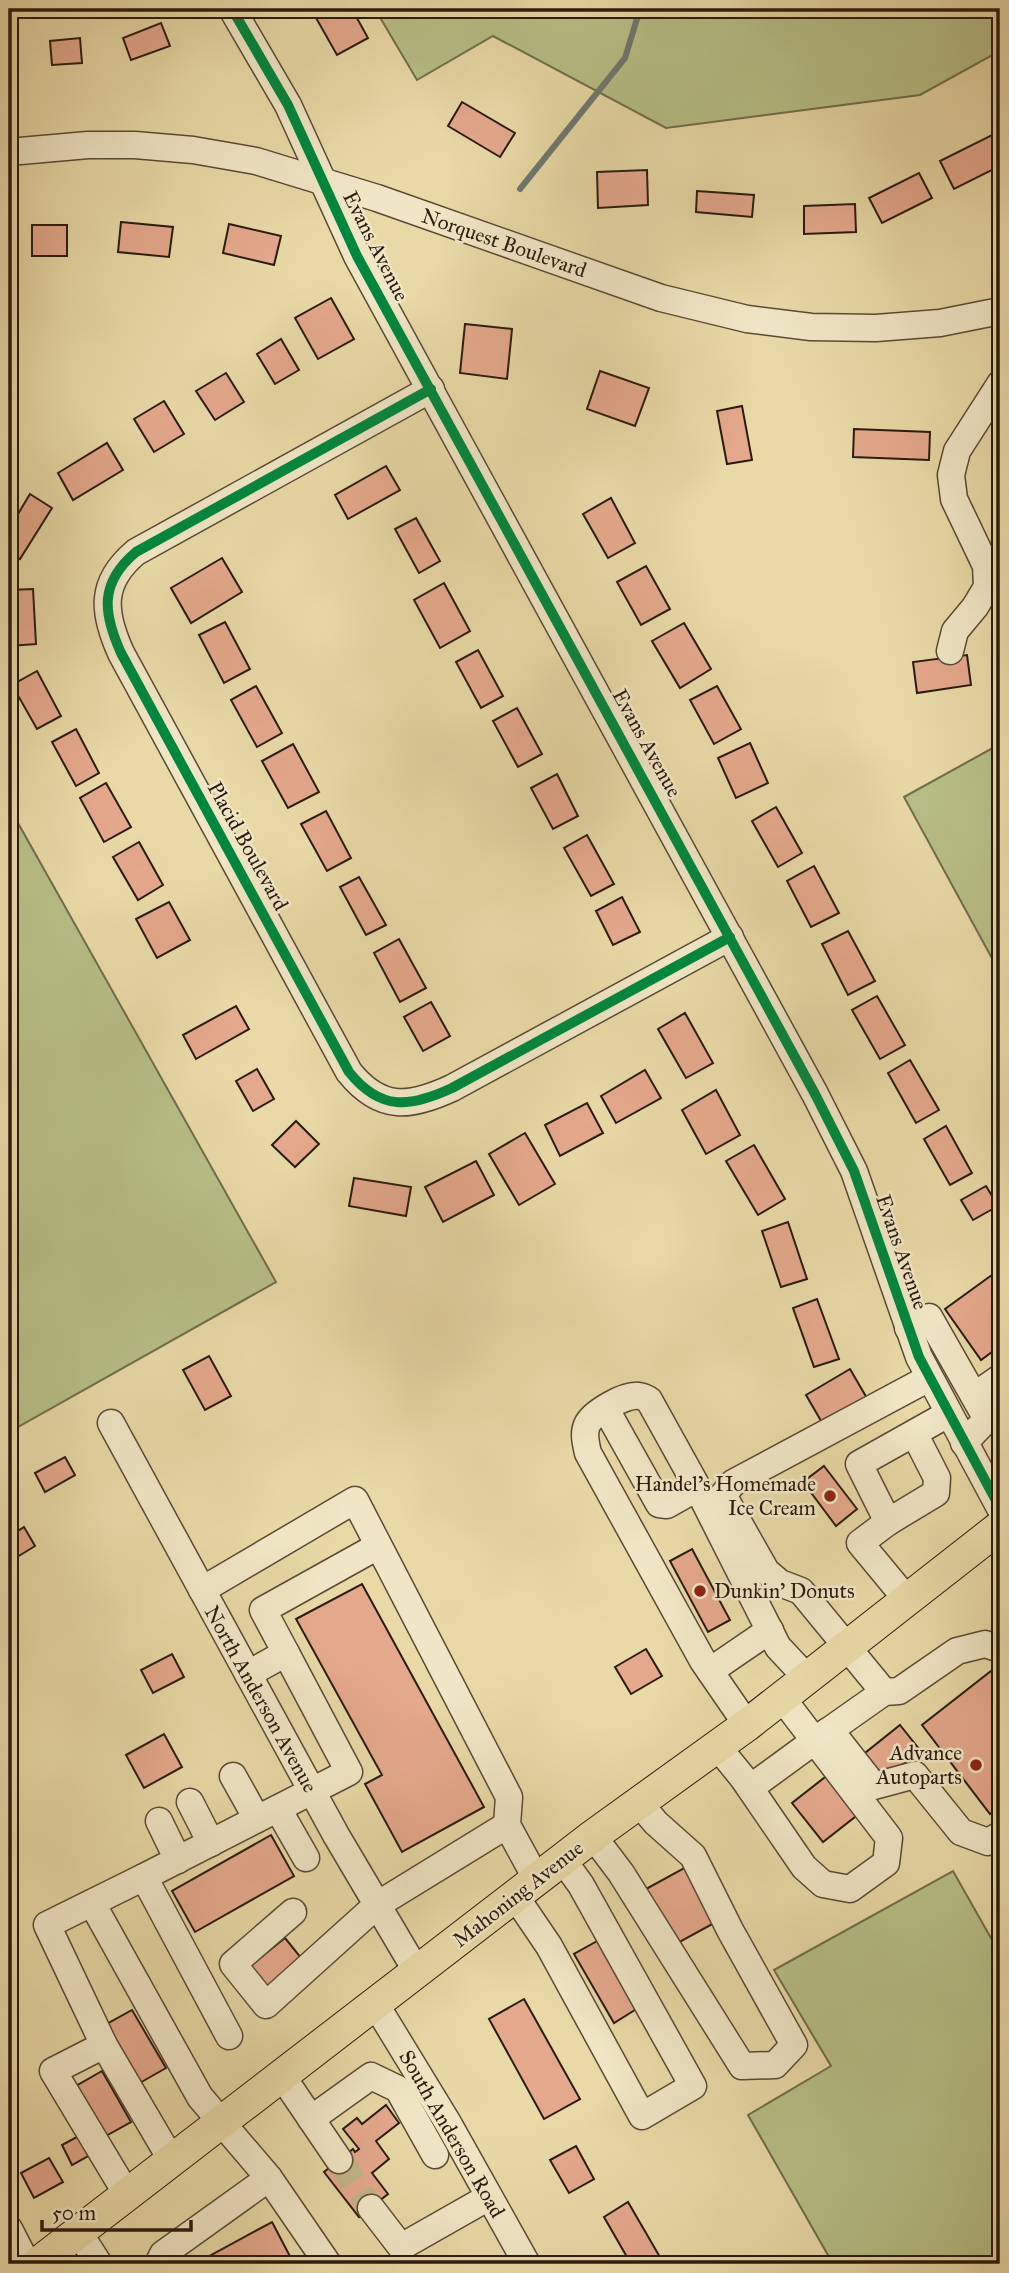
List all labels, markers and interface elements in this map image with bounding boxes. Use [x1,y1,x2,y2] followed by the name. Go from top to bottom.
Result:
[337,187,415,306] street label: Evans Avenue
[418,203,590,284] street label: Norquest Boulevard
[607,684,688,802] street label: Evans Avenue
[202,777,294,915] street label: Placid Boulevard
[870,1191,934,1313] street label: Evans Avenue
[635,1471,816,1521] place label: Handel's Homemade Ice Cream
[822,1488,838,1504] marker: Handel's Homemade Ice Cream
[714,1578,855,1604] place label: Dunkin' Donuts
[692,1583,708,1599] marker: Dunkin' Donuts
[199,1601,323,1797] street label: North Anderson Avenue
[875,1740,962,1790] place label: Advance Autoparts
[968,1757,984,1773] marker: Advance Autoparts
[447,1835,589,1953] street label: Mahoning Avenue
[393,2046,511,2223] street label: South Anderson Road
[42,2189,191,2233] scale bar
[52,2200,97,2226] text: 50 m

